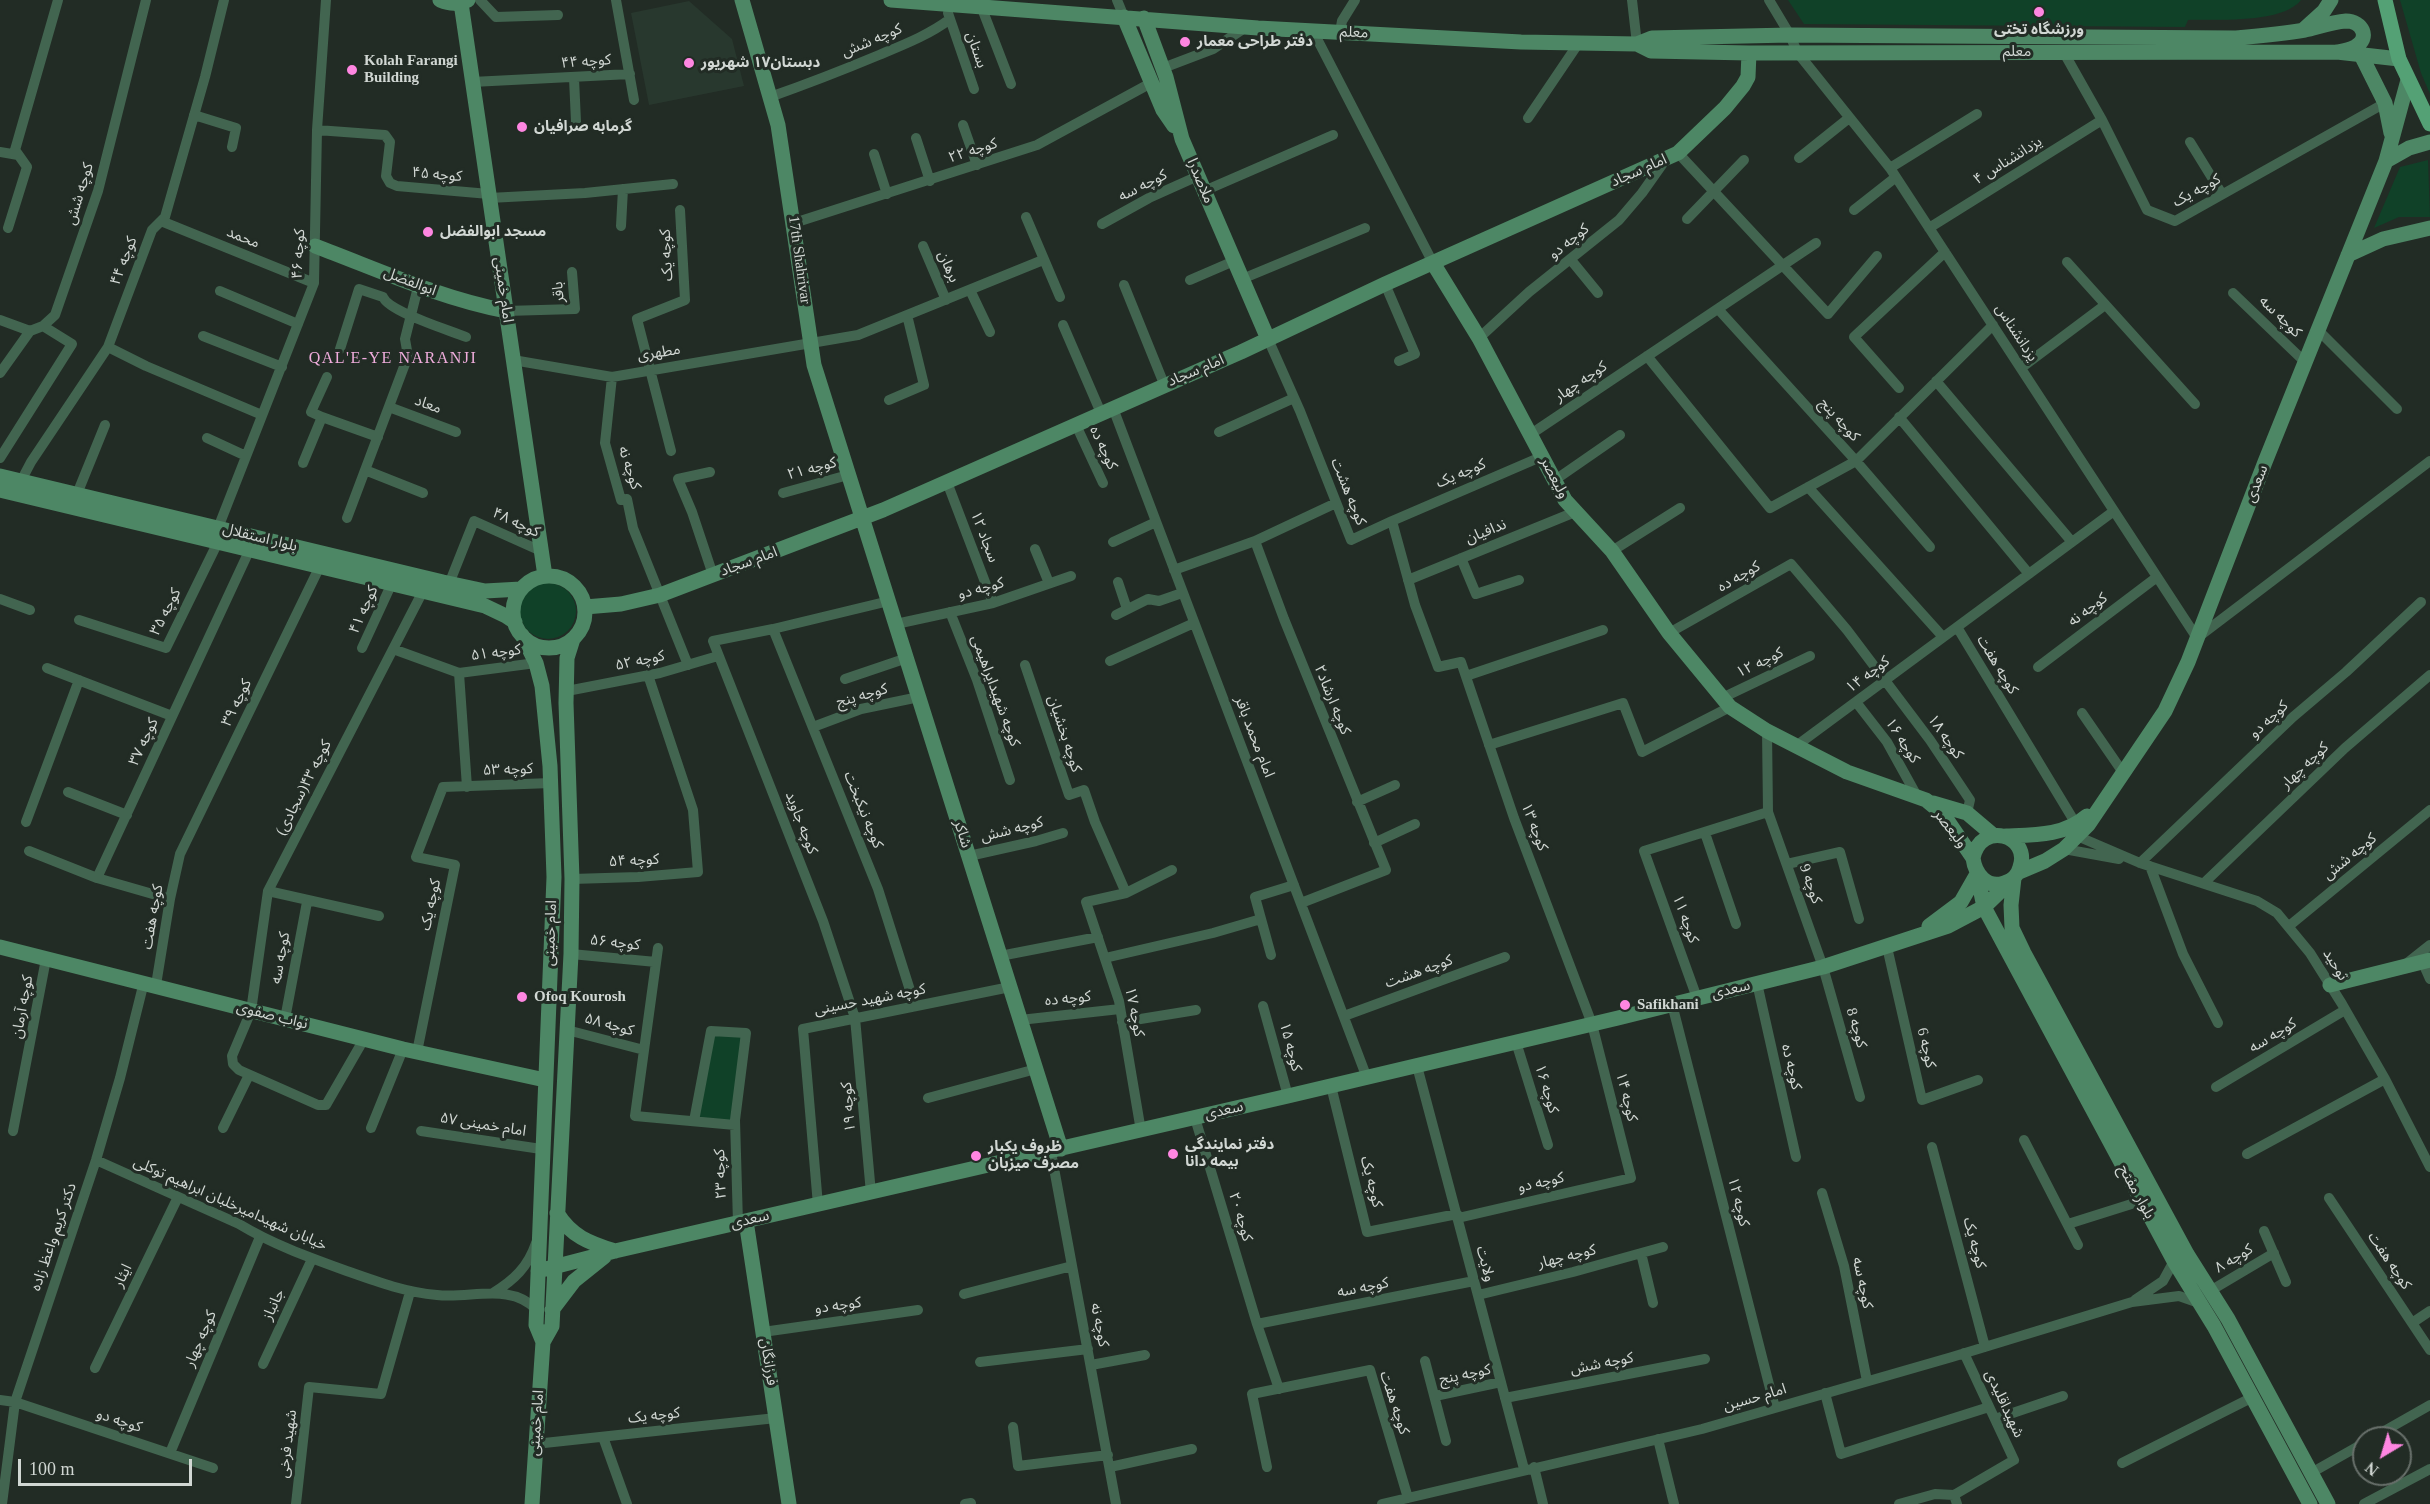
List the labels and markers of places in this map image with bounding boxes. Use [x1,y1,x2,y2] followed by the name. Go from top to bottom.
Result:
[2032,5,2046,19] marker: ورزشگاه تختی
[1994,21,2084,39] place label: ورزشگاه تختی
[1197,33,1313,51] place label: دفتر طراحی معمار
[1178,35,1192,49] marker: دفتر طراحی معمار
[364,52,458,87] place label: Kolah Farangi Building
[701,54,820,72] place label: دبستان۱۷ شهریور
[682,56,696,70] marker: دبستان۱۷ شهریور
[345,63,359,77] marker: Kolah Farangi Building
[534,118,632,136] place label: گرمابه صرافیان
[515,120,529,134] marker: گرمابه صرافیان
[440,223,546,241] place label: مسجد ابوالفضل
[421,225,435,239] marker: مسجد ابوالفضل
[534,988,626,1006] place label: Ofoq Kourosh
[515,990,529,1004] marker: Ofoq Kourosh
[1637,996,1699,1014] place label: Safikhani
[1618,998,1632,1012] marker: Safikhani
[1185,1136,1274,1171] place label: دفتر نمایندگی بیمه دانا
[988,1138,1079,1173] place label: ظروف یکبار مصرف میزبان
[1166,1147,1180,1161] marker: دفتر نمایندگی بیمه دانا
[969,1149,983,1163] marker: ظروف یکبار مصرف میزبان

